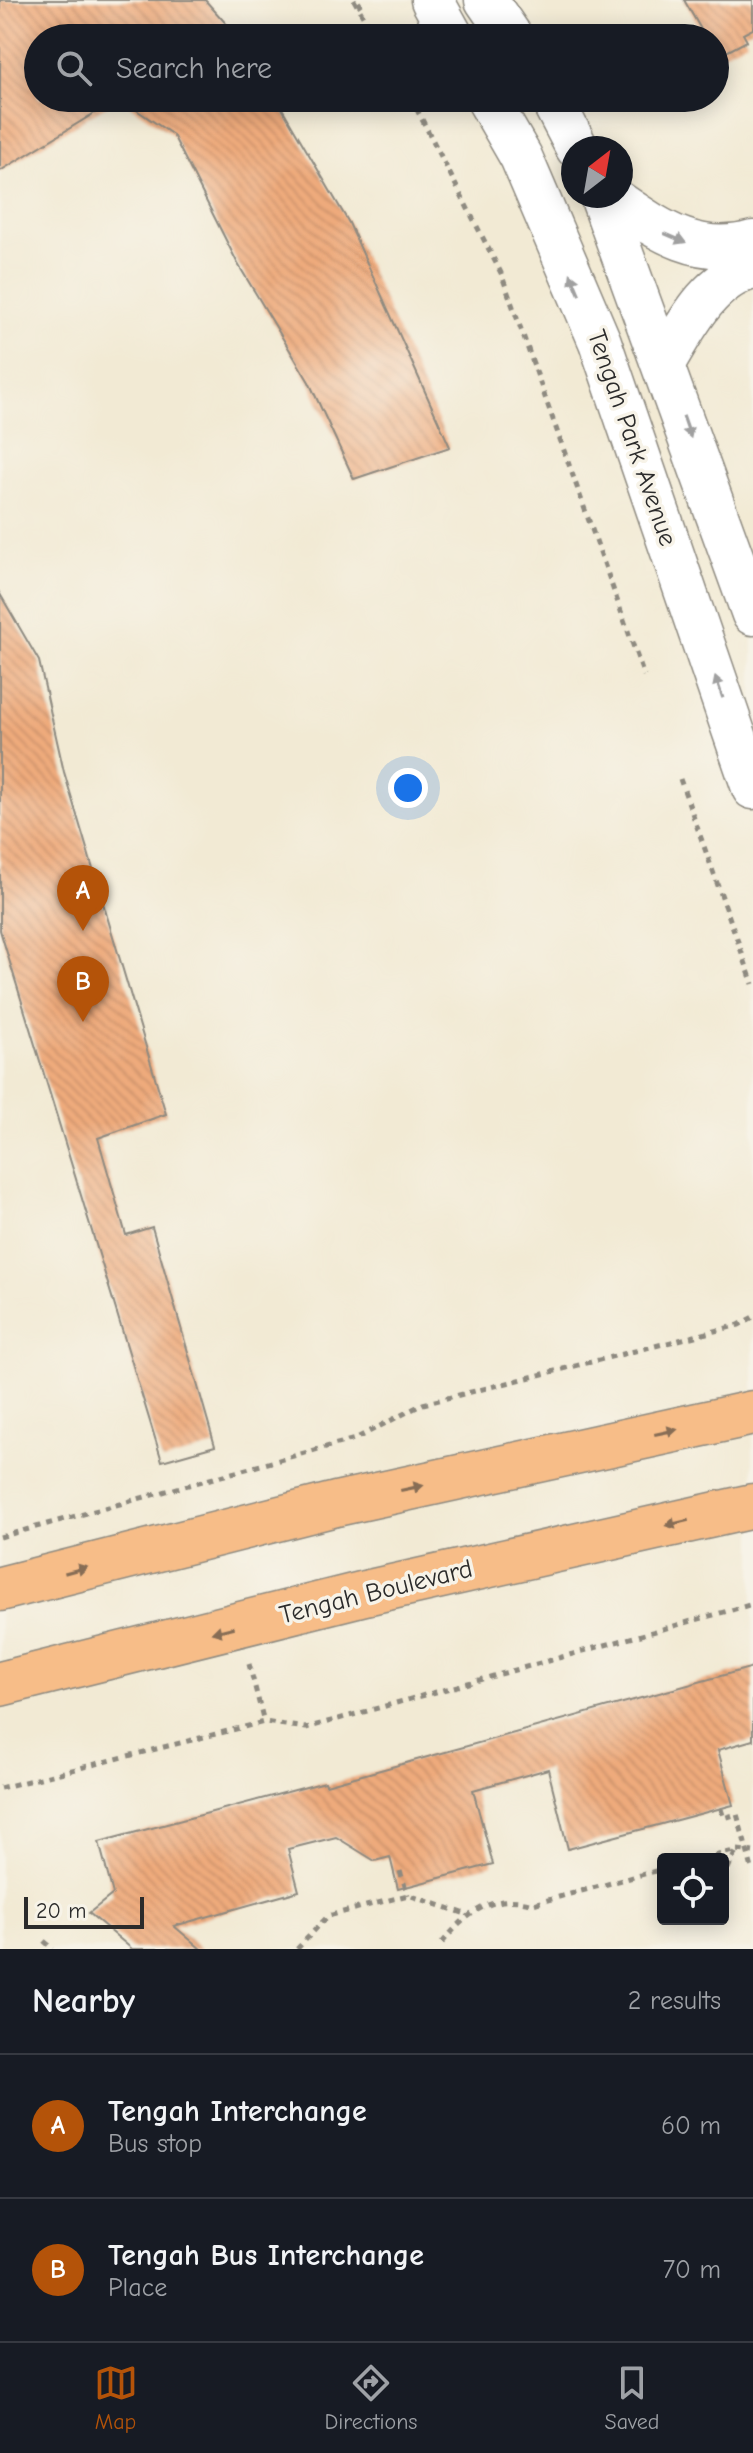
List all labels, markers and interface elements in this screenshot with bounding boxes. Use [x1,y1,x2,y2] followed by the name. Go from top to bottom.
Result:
[24,24,729,112] search box
[52,46,96,90] icon: search
[116,51,272,86] text: Search here
[561,136,633,208] north arrow
[663,231,687,244] one-way arrow
[569,272,582,296] one-way arrow
[581,326,683,550] street label: Tengah Park Avenue
[681,415,694,439] one-way arrow
[712,675,724,699] one-way arrow
[388,768,428,808] your location
[57,865,109,931] pin: A
[57,956,109,1022] pin: B
[653,1425,678,1438] one-way arrow
[399,1481,424,1494] one-way arrow
[664,1517,689,1530] one-way arrow
[276,1554,476,1630] street label: Tengah Boulevard
[63,1563,88,1575] one-way arrow
[210,1624,235,1637] one-way arrow
[657,1853,729,1925] map controls
[657,1853,729,1925] button: locate
[24,1893,144,1929] scale bar
[36,1898,86,1924] text: 20 m
[32,1981,135,2021] text: Nearby
[628,1986,721,2016] text: 2 results
[108,2094,367,2129] text: Tengah Interchange
[51,2111,65,2141] text: A
[661,2111,721,2141] text: 60 m
[108,2129,202,2159] text: Bus stop
[108,2238,424,2273] text: Tengah Bus Interchange
[50,2255,66,2285] text: B
[663,2255,721,2285] text: 70 m
[108,2273,167,2303] text: Place
[94,2361,138,2435] tab: Map
[325,2361,418,2435] tab: Directions
[605,2361,659,2435] tab: Saved

